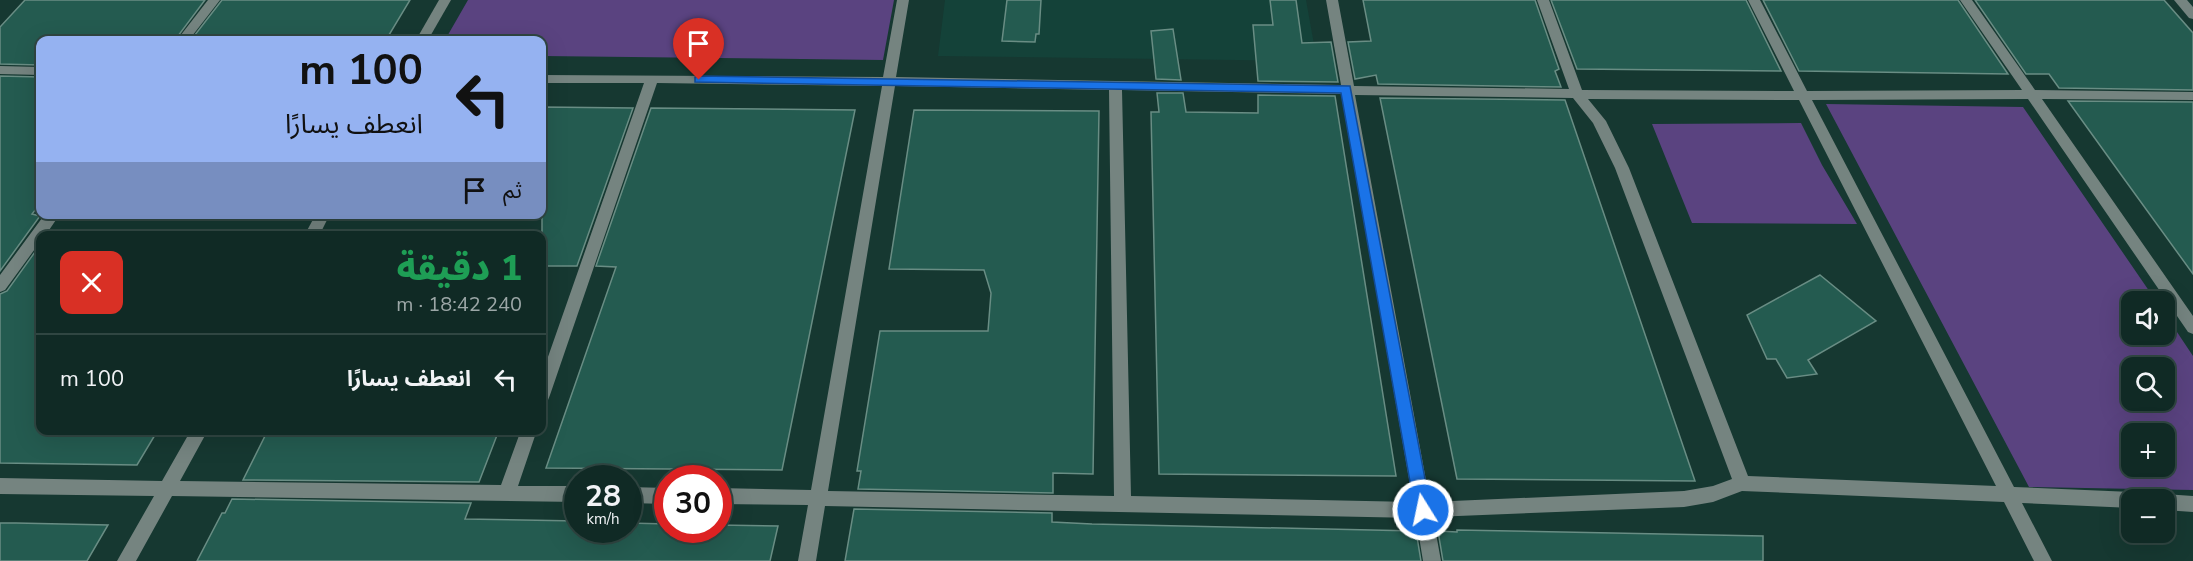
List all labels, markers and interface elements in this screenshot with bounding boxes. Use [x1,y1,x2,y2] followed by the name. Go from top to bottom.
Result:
[673,18,724,80] pin
[682,27,715,60] icon: arrive
[299,42,423,99] text: 100 m
[444,60,522,138] icon: left
[285,106,423,143] text: انعطف يسارًا
[458,174,491,207] icon: arrive
[503,176,522,206] text: ثم
[396,244,522,293] text: 1 دقيقة
[60,251,123,314] button: close
[396,291,522,318] text: 240 m · 18:42
[2121,291,2175,543] map controls
[2121,291,2175,345] button: sound
[2121,357,2175,411] button: search
[489,363,522,396] icon: left
[60,364,124,394] text: 100 m
[347,364,471,394] text: انعطف يسارًا
[2121,423,2175,477] button: +
[654,465,732,543] speed limit sign: 30
[585,476,621,517] text: 28
[1391,478,1455,542] position arrow
[2121,489,2175,543] button: −
[586,509,620,529] text: km/h

